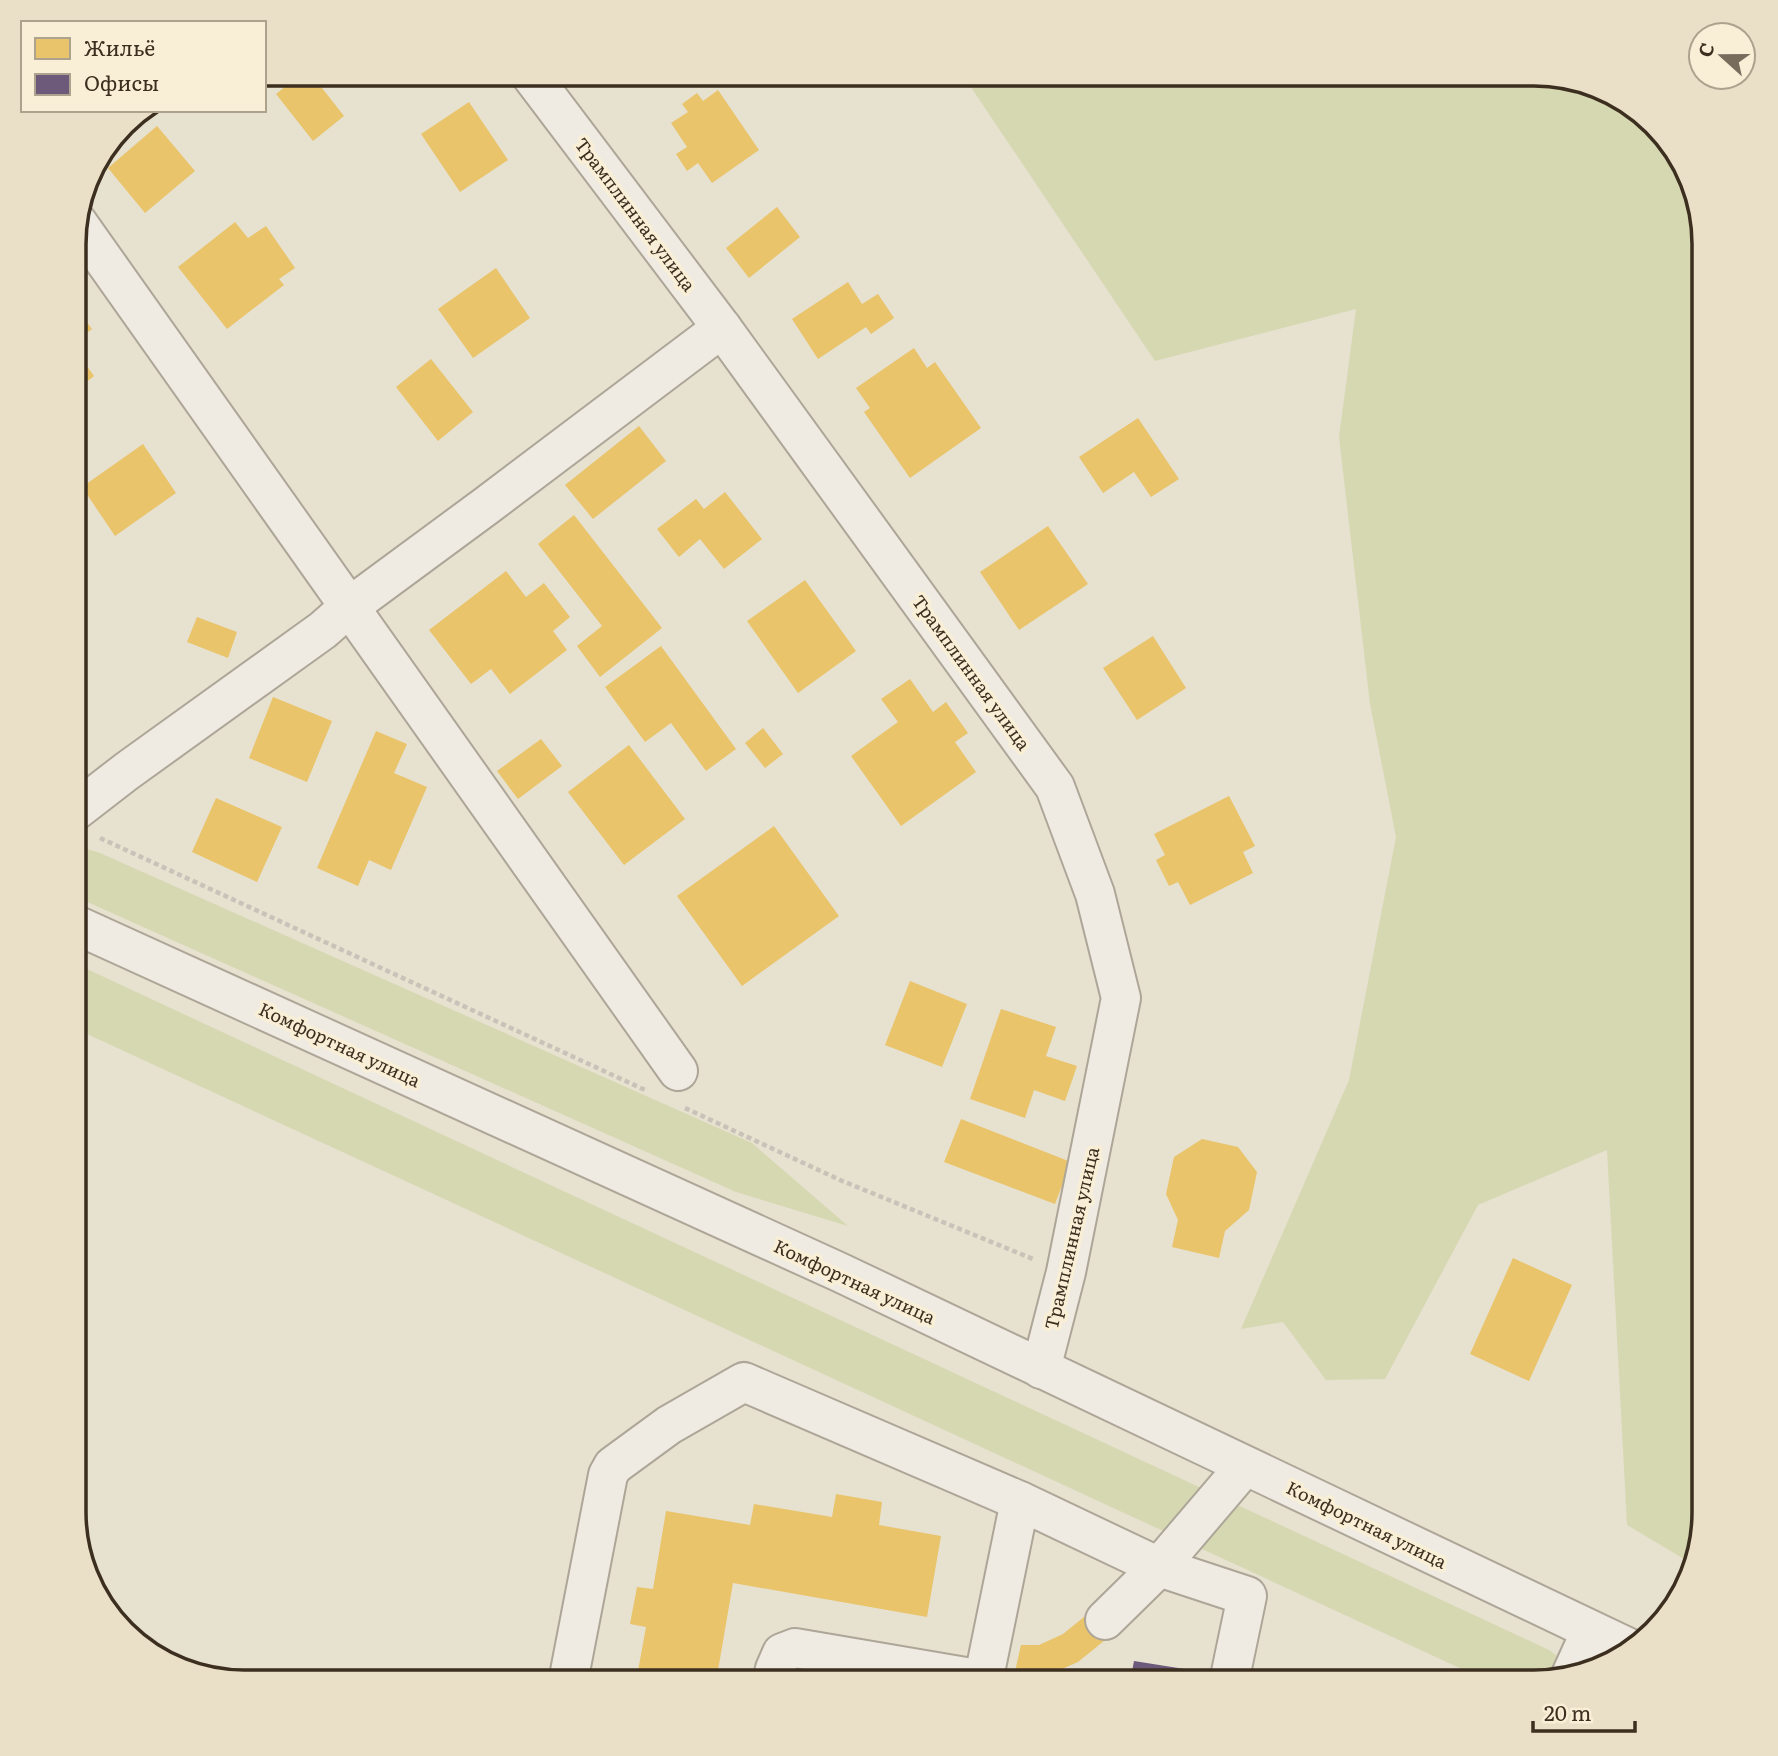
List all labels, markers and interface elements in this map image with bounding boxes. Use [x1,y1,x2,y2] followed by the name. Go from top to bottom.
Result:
[21,21,266,112] legend
[1687,21,1757,91] north arrow
[84,31,155,62] text: Жильё
[1690,38,1721,61] text: С
[84,66,159,97] text: Офисы
[569,131,703,297] street label: Трамплинная улица
[906,589,1038,756] street label: Трамплинная улица
[255,995,426,1093] street label: Комфортная улица
[1037,1144,1105,1332] street label: Трамплинная улица
[770,1232,941,1330] street label: Комфортная улица
[1282,1473,1452,1575] street label: Комфортная улица
[1533,1690,1634,1734] scale bar
[1544,1696,1591,1727] text: 20 m

